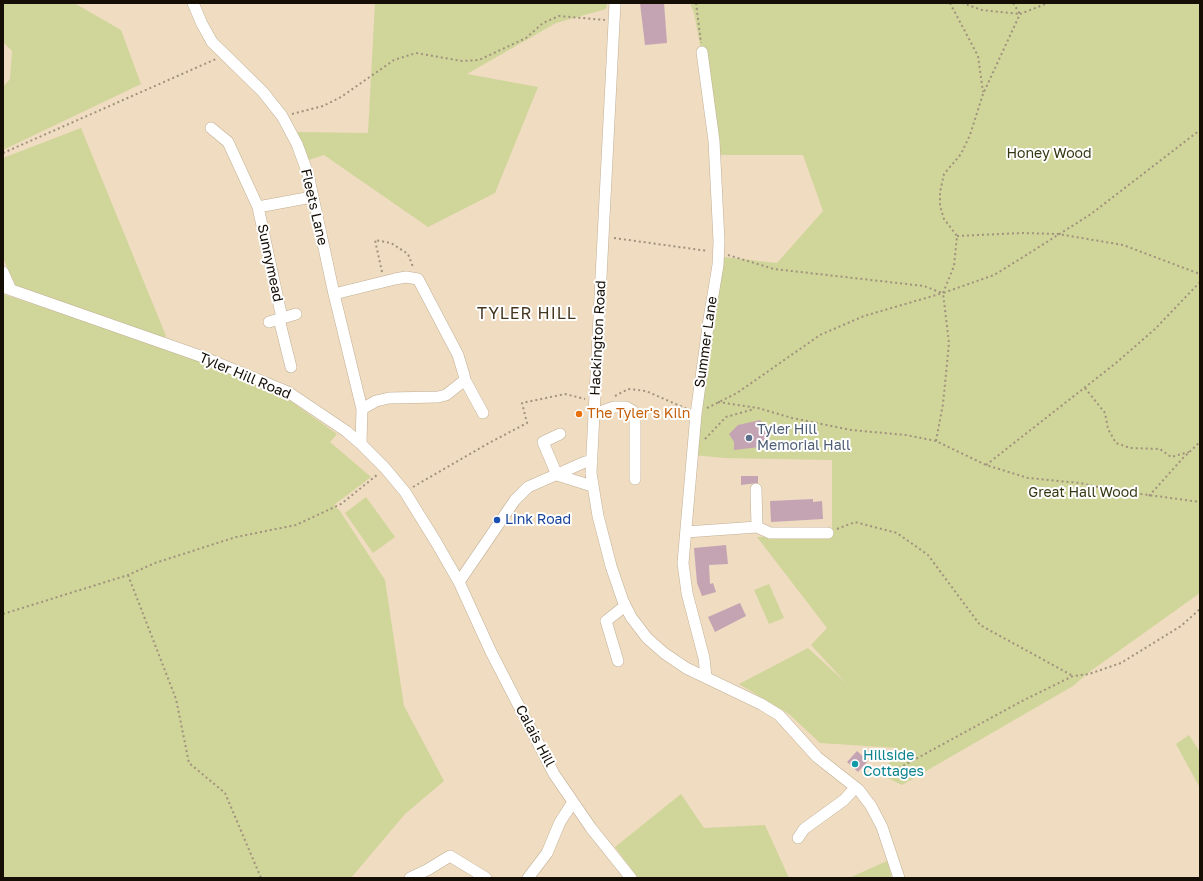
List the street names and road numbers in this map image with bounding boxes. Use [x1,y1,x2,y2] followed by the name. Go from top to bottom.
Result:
[297,167,331,247] street label: Fleets Lane
[254,222,286,304] street label: Sunnymead
[587,280,609,396] street label: Hackington Road
[691,295,721,389] street label: Summer Lane
[197,349,293,403] street label: Tyler Hill Road
[512,702,558,770] street label: Calais Hill

